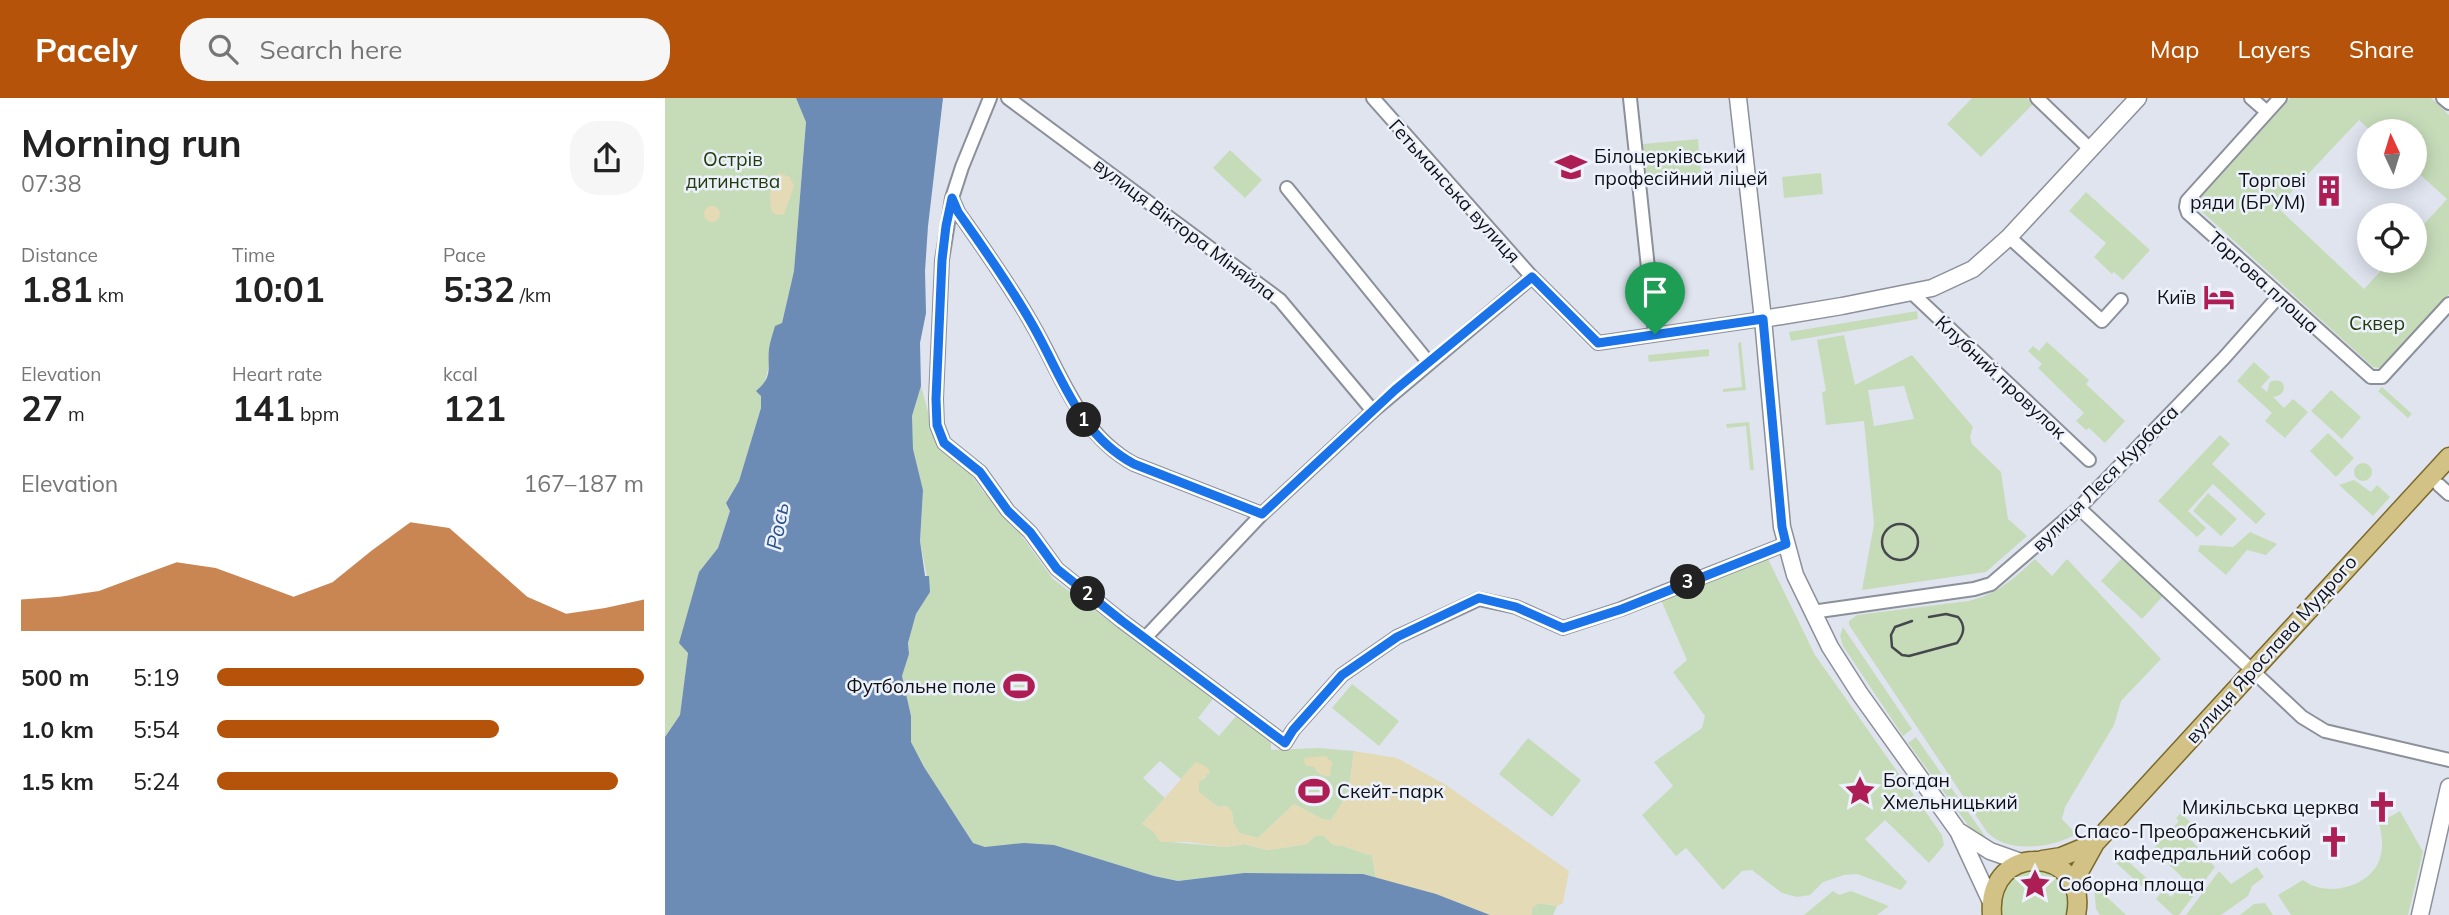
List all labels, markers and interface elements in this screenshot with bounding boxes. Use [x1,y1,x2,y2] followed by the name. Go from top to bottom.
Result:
[180,18,670,81] search box
[35,29,138,70] text: Pacely
[204,30,242,68] icon: search
[260,33,403,66] text: Search here
[2150,34,2199,64] text: Map
[2237,34,2311,64] text: Layers
[2349,34,2414,64] text: Share
[1384,114,1526,268] street label: Гетьманська вулиця
[21,119,242,167] text: Morning run
[2357,119,2427,189] north arrow
[2357,119,2427,273] map controls
[570,121,644,195] button: share
[1594,144,1768,190] place label: Білоцерківський професійний ліцей
[686,147,780,193] park label: Острів дитинства
[1554,150,1588,184] school or university icon: Білоцерківський професійний ліцей
[1089,153,1281,305] street label: вулиця Віктора Міняйла
[2190,168,2306,214] place label: Торгові ряди (БРУМ)
[21,169,81,198] text: 07:38
[2312,174,2346,208] building icon: Торгові ряди (БРУМ)
[2357,203,2427,273] button: locate
[2204,226,2324,338] street label: Торгова площа
[21,243,98,267] text: Distance
[232,243,275,267] text: Time
[443,243,486,267] text: Pace
[1625,262,1685,334] pin
[21,267,93,311] text: 1.81
[232,267,325,311] text: 10:01
[443,267,515,311] text: 5:32
[1636,273,1674,311] icon: arrive
[2202,280,2236,314] hotel icon: Київ
[93,283,124,307] text: km
[515,283,552,307] text: /km
[2157,285,2196,309] place label: Київ
[1930,310,2072,444] street label: Клубний провулок
[2349,311,2405,335] park label: Сквер
[21,362,101,386] text: Elevation
[232,362,322,386] text: Heart rate
[443,362,478,386] text: kcal
[21,386,63,430] text: 27
[232,386,295,430] text: 141
[443,386,506,430] text: 121
[2027,400,2183,556] street label: вулиця Леся Курбаса
[63,402,85,426] text: m
[295,402,339,426] text: bpm
[1067,402,1101,438] pin: 1
[1078,407,1089,431] text: 1
[21,469,118,498] text: Elevation
[523,469,644,498] text: 167–187 m
[760,500,794,552] water label: Рось
[2180,550,2362,748] street label: вулиця Ярослава Мудрого
[1671,564,1705,600] pin: 3
[1682,569,1693,593] text: 3
[1071,576,1105,612] pin: 2
[1082,581,1093,605] text: 2
[21,663,89,692] text: 500 m
[133,663,180,692] text: 5:19
[1002,669,1036,703] sports icon: Футбольне поле
[846,674,996,698] place label: Футбольне поле
[21,715,94,744] text: 1.0 km
[133,715,180,744] text: 5:54
[21,767,94,796] text: 1.5 km
[133,767,180,796] text: 5:24
[1883,768,2018,814] place label: Богдан Хмельницький
[1297,774,1331,808] sports icon: Скейт-парк
[1843,774,1877,808] place icon: Богдан Хмельницький
[1337,779,1444,803] place label: Скейт-парк
[2365,790,2399,824] church icon: Микільська церква
[2182,795,2359,819] place label: Микільська церква
[2074,819,2311,865] place label: Спасо-Преображенський кафедральний собор
[2317,825,2351,859] church icon: Спасо-Преображенський кафедральний собор
[2018,867,2052,901] place icon: Соборна площа
[2058,872,2205,896] place label: Соборна площа

